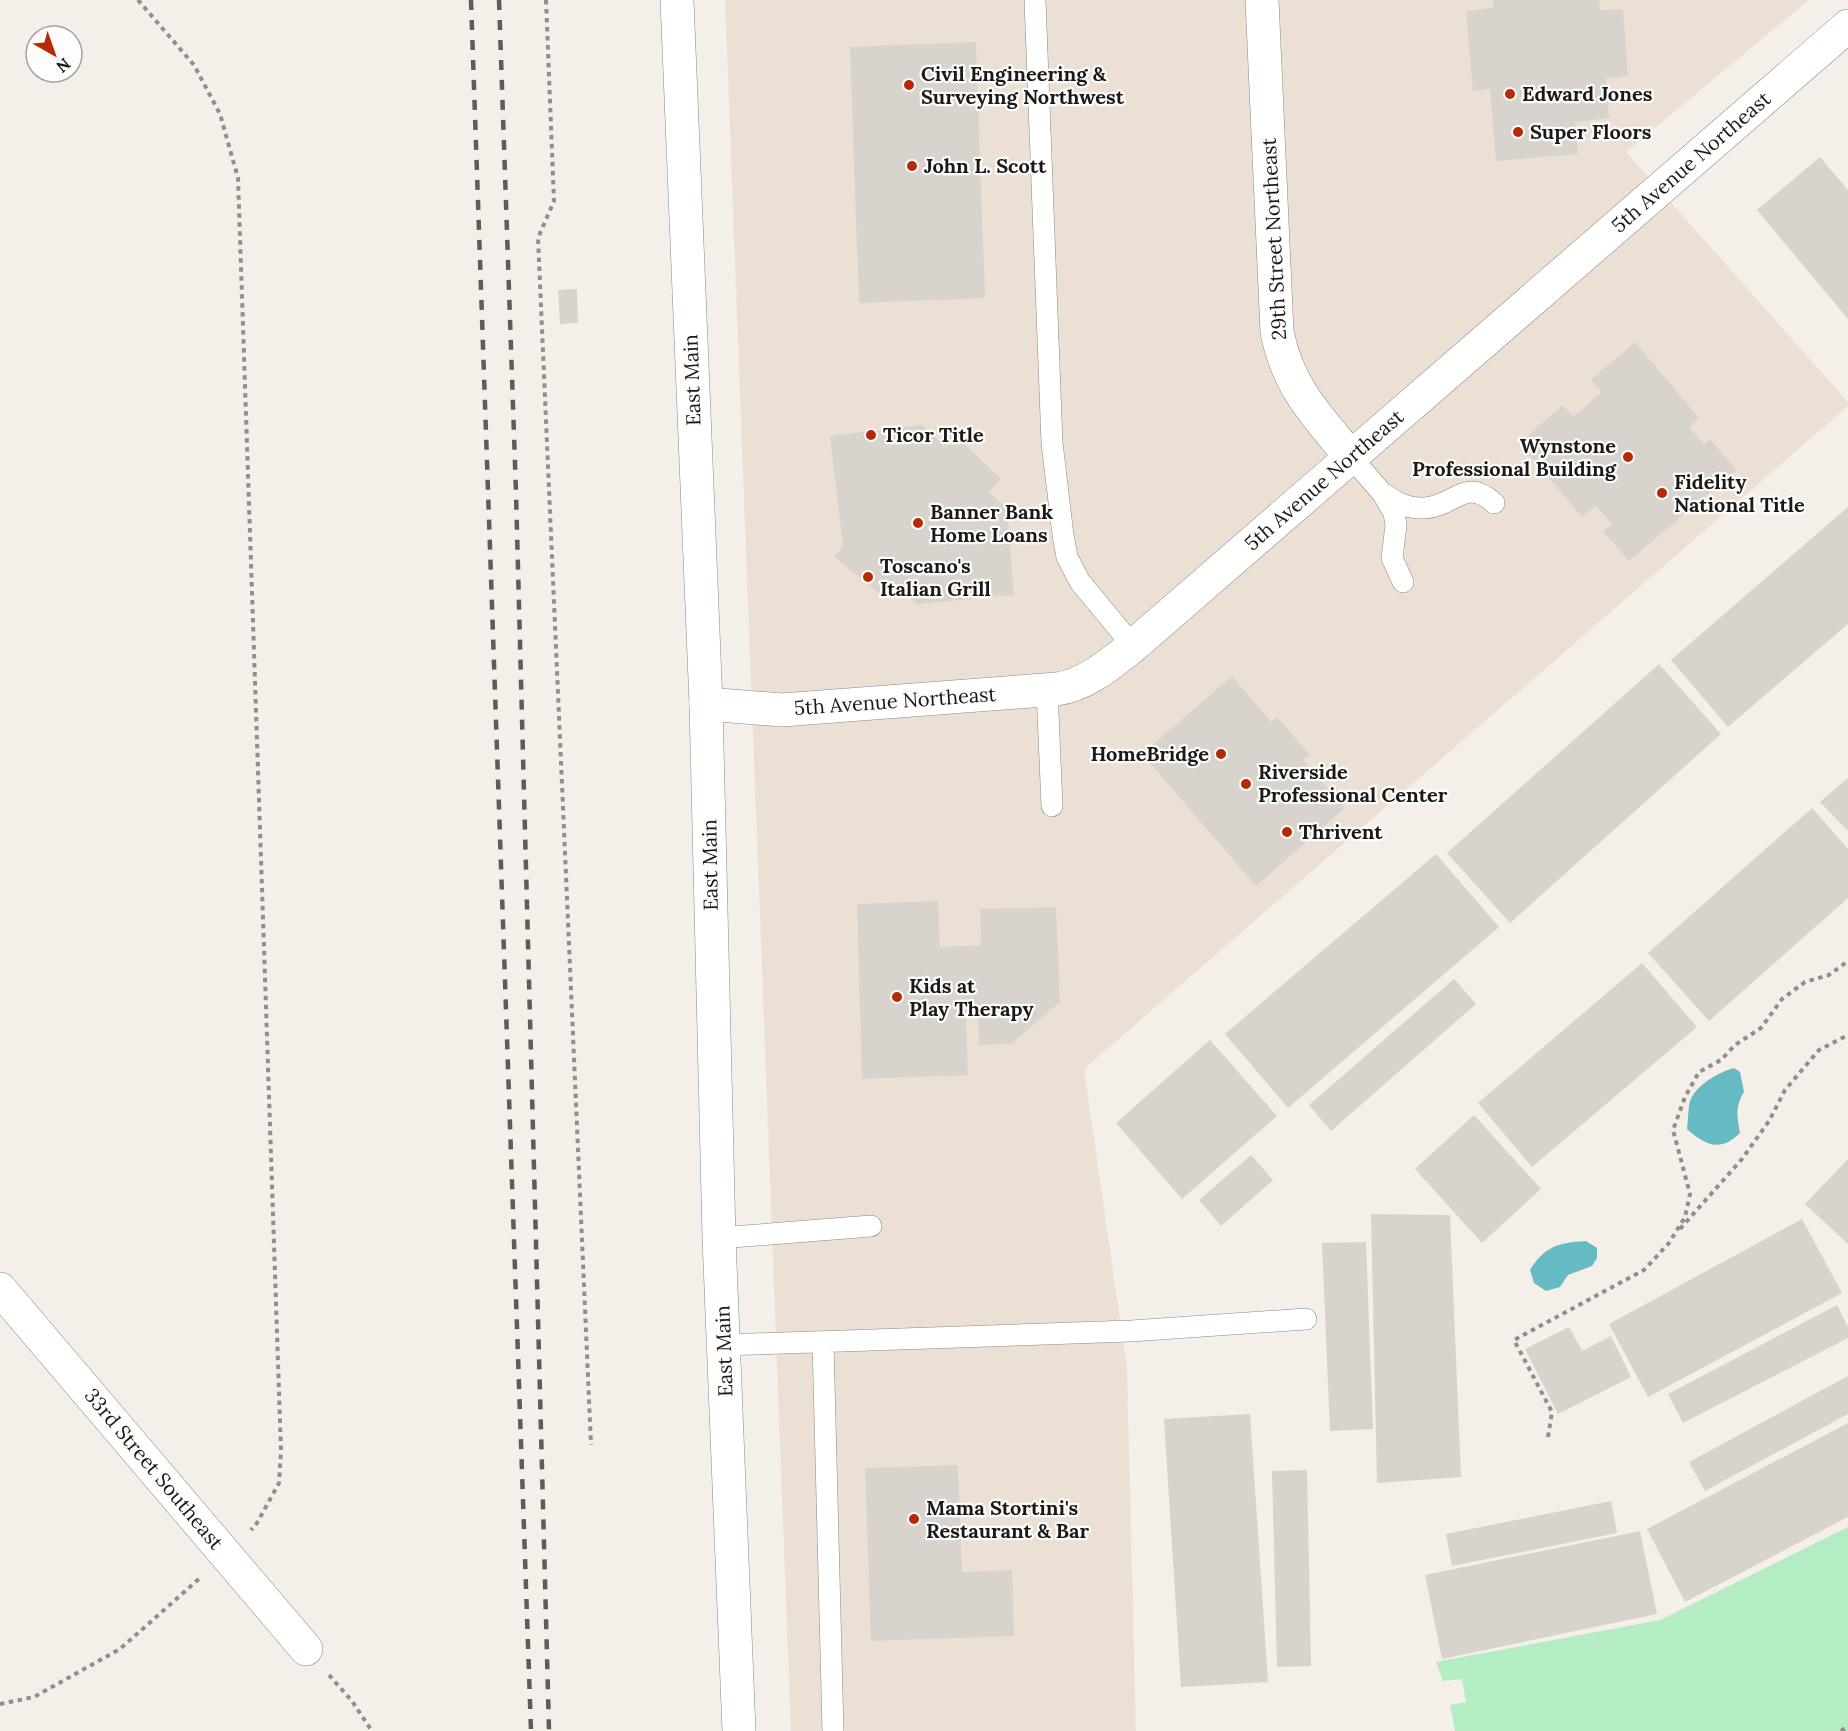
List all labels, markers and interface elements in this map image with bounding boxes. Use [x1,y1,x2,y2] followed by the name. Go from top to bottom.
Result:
[24,24,84,84] north arrow
[52,54,75,77] text: N
[921,61,1125,109] place label: Civil Engineering & Surveying Northwest
[902,78,916,92] marker: Civil Engineering & Surveying Northwest
[1522,81,1653,106] place label: Edward Jones
[1606,86,1775,237] street label: 5th Avenue Northeast
[1503,87,1517,101] marker: Edward Jones
[1530,119,1652,144] place label: Super Floors
[1511,125,1525,139] marker: Super Floors
[1256,137,1291,341] street label: 29th Street Northeast
[924,153,1047,178] place label: John L. Scott
[905,159,919,173] marker: John L. Scott
[677,334,706,426] street label: East Main
[1239,404,1408,555] street label: 5th Avenue Northeast
[883,422,984,447] place label: Ticor Title
[864,428,878,442] marker: Ticor Title
[1412,433,1617,481] place label: Wynstone Professional Building
[1621,450,1635,464] marker: Wynstone Professional Building
[1674,469,1805,517] place label: Fidelity National Title
[1655,486,1669,500] marker: Fidelity National Title
[930,499,1053,547] place label: Banner Bank Home Loans
[911,516,925,530] marker: Banner Bank Home Loans
[880,553,991,601] place label: Toscano's Italian Grill
[861,570,875,584] marker: Toscano's Italian Grill
[793,681,997,720] street label: 5th Avenue Northeast
[1090,741,1209,766] place label: HomeBridge
[1214,747,1228,761] marker: HomeBridge
[1258,759,1448,807] place label: Riverside Professional Center
[1239,777,1253,791] marker: Riverside Professional Center
[696,819,723,911] street label: East Main
[1299,819,1383,844] place label: Thrivent
[1280,825,1294,839] marker: Thrivent
[909,973,1033,1021] place label: Kids at Play Therapy
[890,990,904,1004] marker: Kids at Play Therapy
[709,1305,738,1397] street label: East Main
[80,1383,229,1555] street label: 33rd Street Southeast
[926,1495,1089,1543] place label: Mama Stortini's Restaurant & Bar
[907,1512,921,1526] marker: Mama Stortini's Restaurant & Bar

